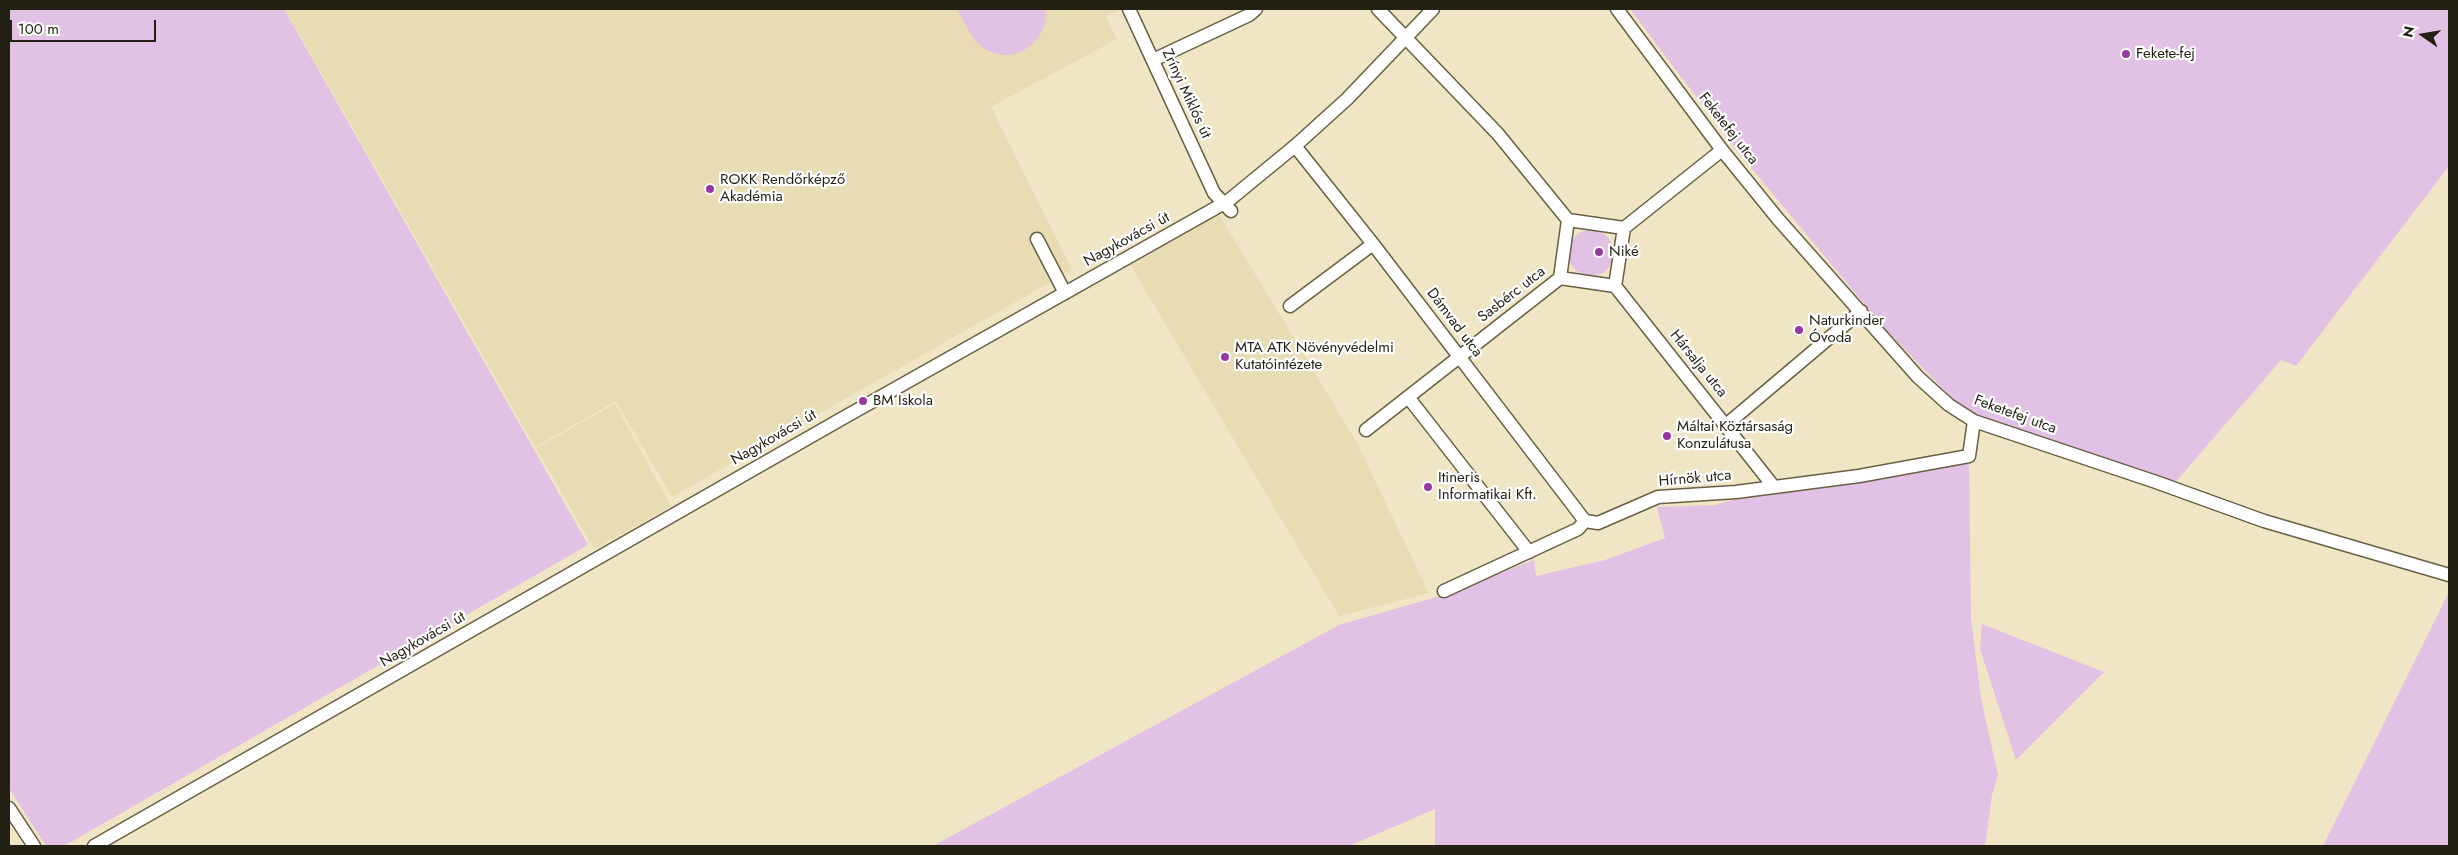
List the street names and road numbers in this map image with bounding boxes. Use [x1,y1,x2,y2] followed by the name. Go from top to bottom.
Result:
[1157,47,1215,141] street label: Zrínyi Miklós út
[1694,89,1762,169] street label: Feketefej utca
[1081,209,1173,271] street label: Nagykovácsi út
[1475,263,1549,327] street label: Sasbérc utca
[1422,285,1486,361] street label: Dámvad utca
[1665,327,1731,401] street label: Hársalja utca
[1971,392,2059,438] street label: Feketefej utca
[728,406,820,470] street label: Nagykovácsi út
[1658,467,1732,491] street label: Hírnök utca
[377,608,469,672] street label: Nagykovácsi út

